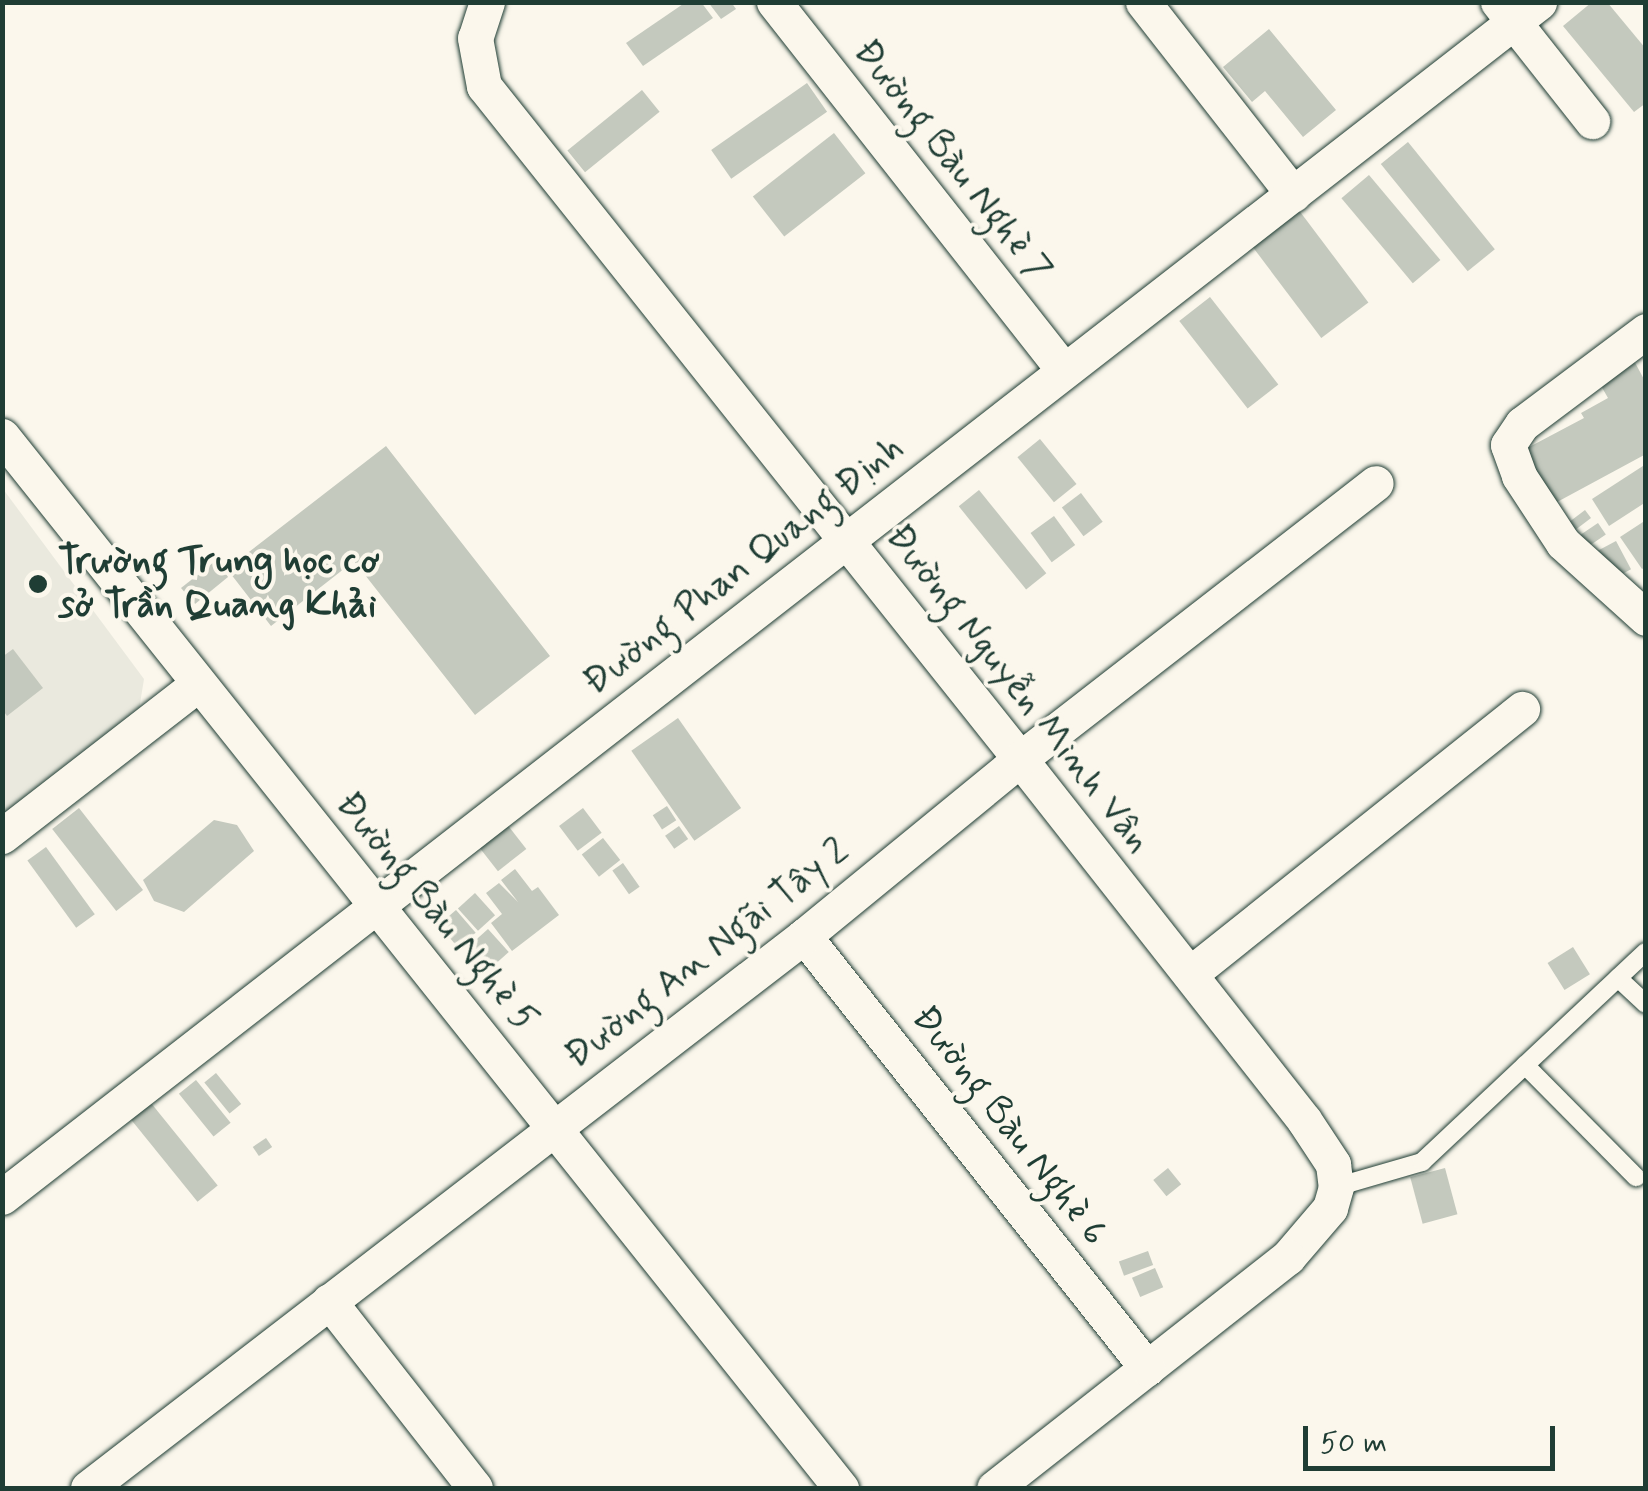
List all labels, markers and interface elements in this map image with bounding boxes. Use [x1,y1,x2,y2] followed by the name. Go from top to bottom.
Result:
[843,31,1061,291] street label: Đường Bàu Nghè 7
[570,423,918,709] street label: Đường Phan Quang Định
[879,520,1157,858] street label: Đường Nguyễn Minh Vân
[58,539,381,628] place label: Trường Trung học cơ sở Trần Quang Khải
[27,573,49,595] marker: Trường Trung học cơ sở Trần Quang Khải
[326,783,546,1041] street label: Đường Bàu Nghè 5
[560,832,854,1076] street label: Đường An Ngãi Tây 2
[901,997,1117,1255] street label: Đường Bàu Nghè 6
[1308,1406,1560,1468] scale bar
[1320,1424,1387,1463] text: 50 m

